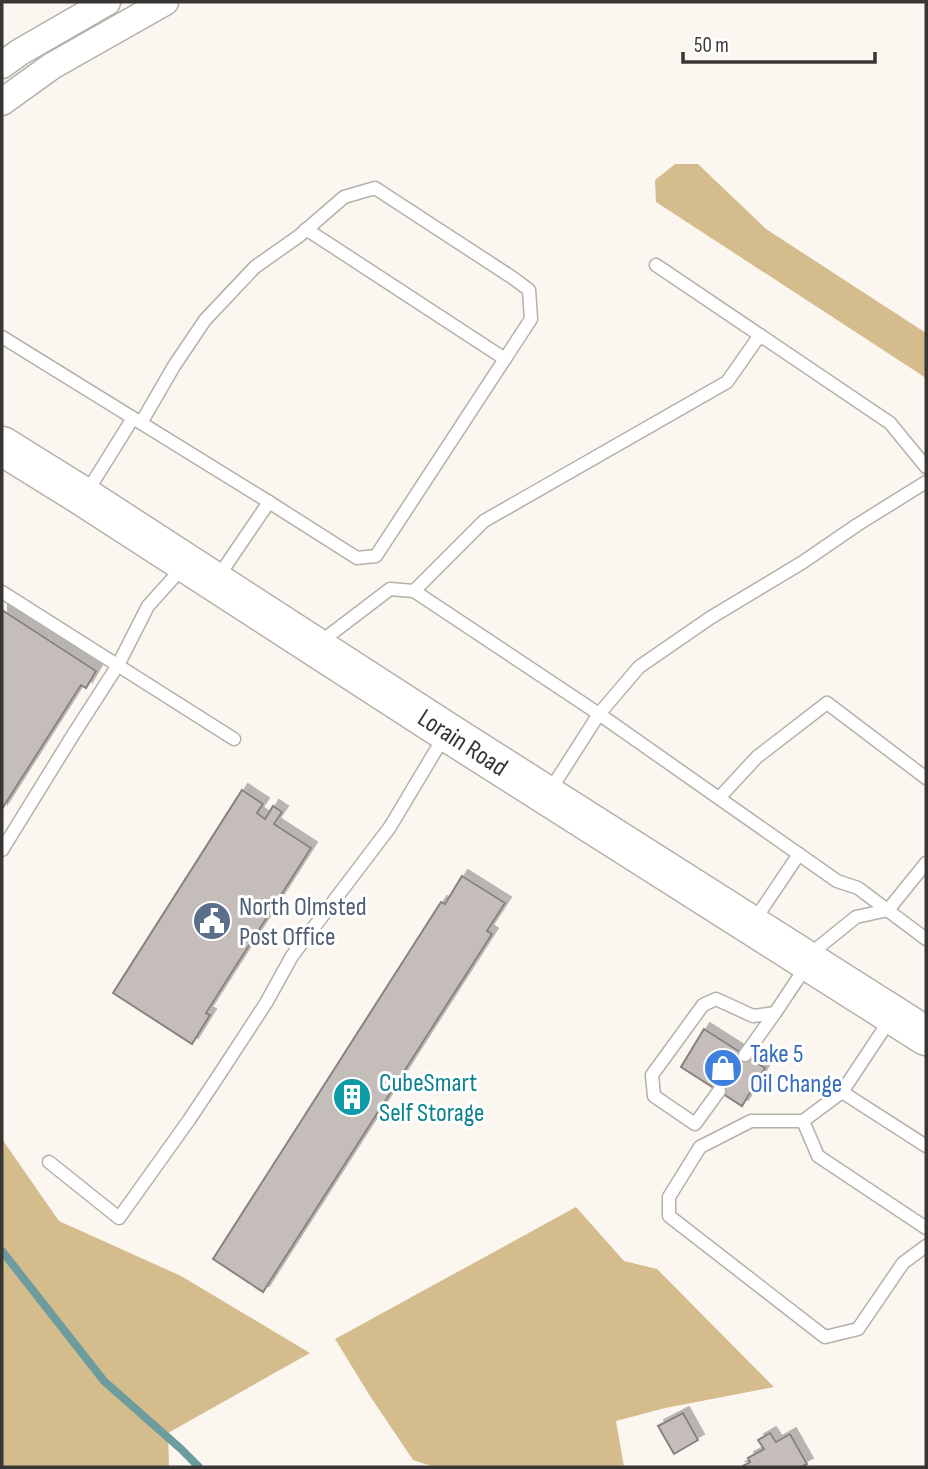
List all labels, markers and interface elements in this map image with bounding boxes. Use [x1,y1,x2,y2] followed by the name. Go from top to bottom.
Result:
[683,21,876,65] scale bar
[694,33,729,58] text: 50 m
[412,703,513,784] street label: Lorain Road
[239,892,367,953] place label: North Olmsted Post Office
[191,900,233,942] public building icon: North Olmsted Post Office
[750,1039,842,1100] place label: Take 5 Oil Change
[702,1047,744,1089] shop icon: Take 5 Oil Change
[379,1068,484,1129] place label: CubeSmart Self Storage
[331,1076,373,1118] building icon: CubeSmart Self Storage

